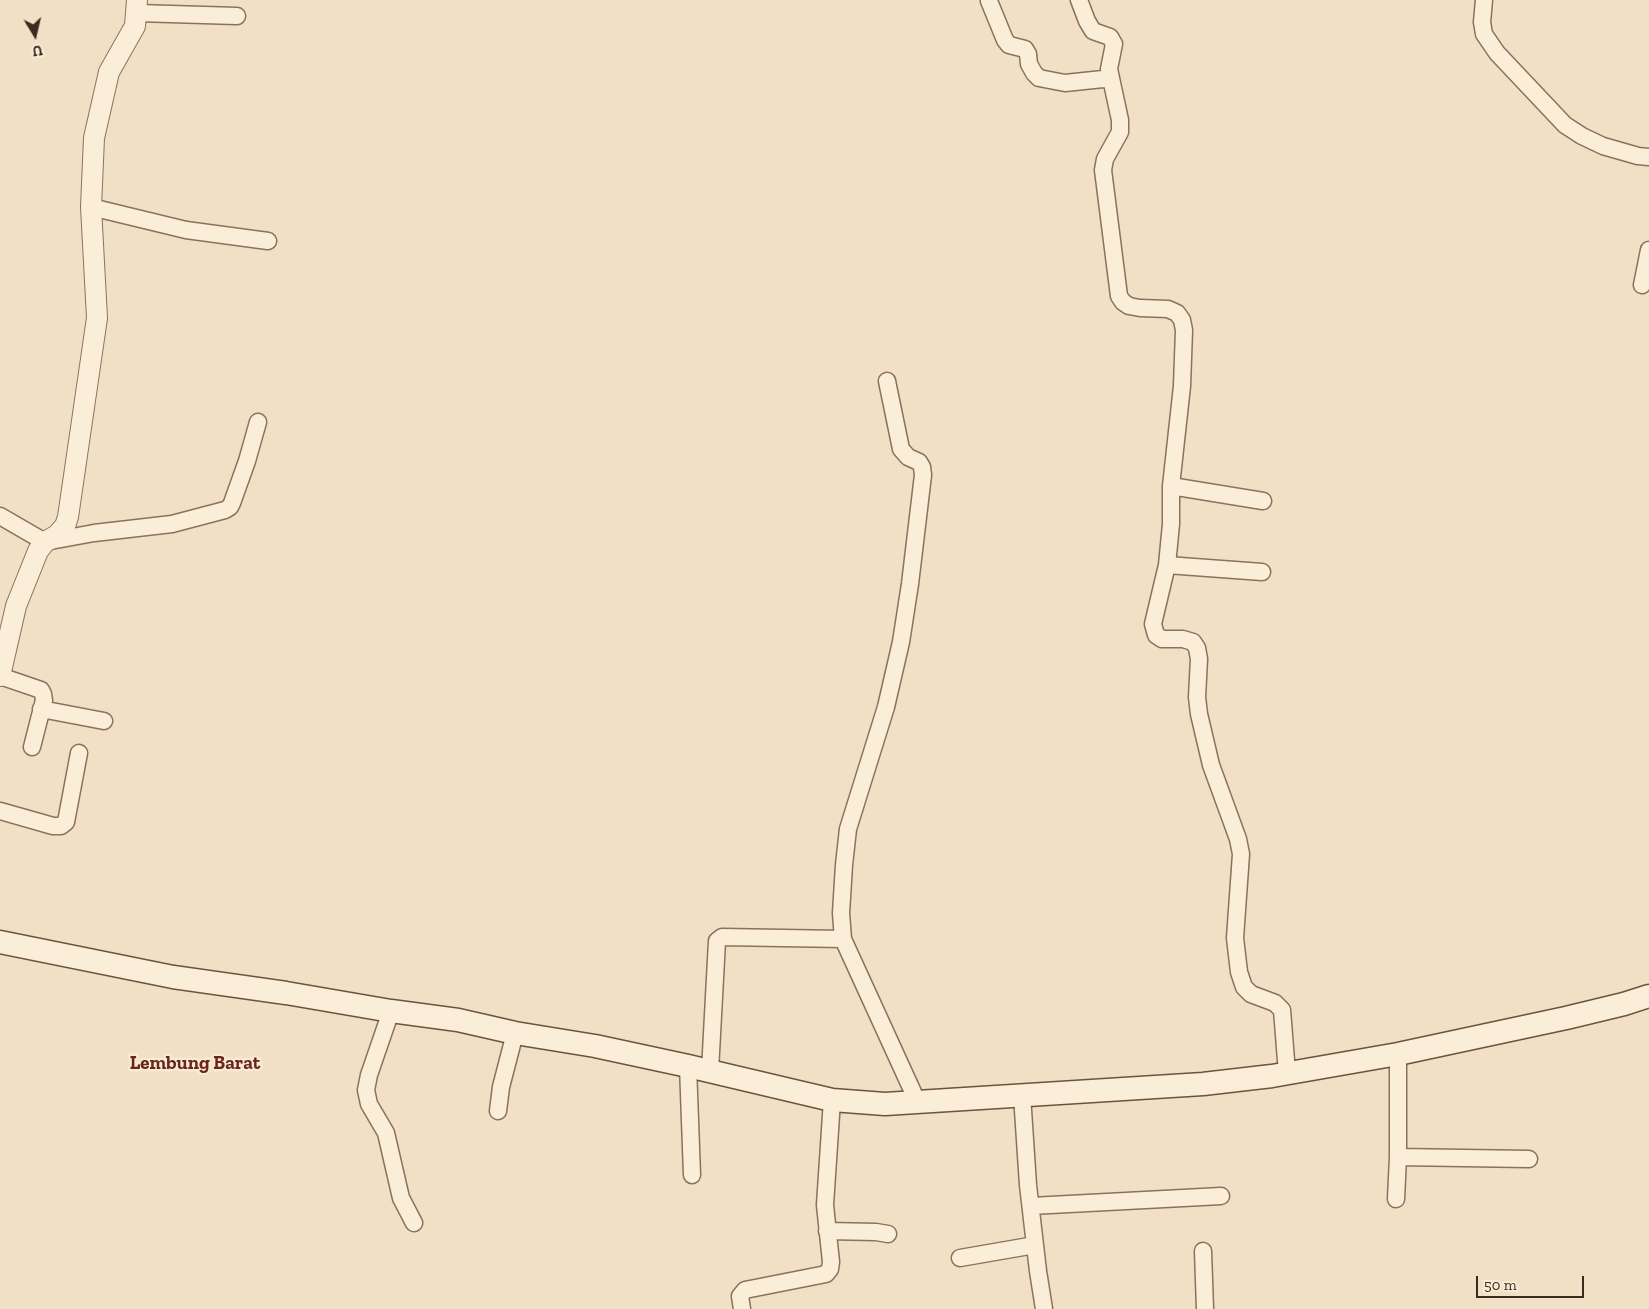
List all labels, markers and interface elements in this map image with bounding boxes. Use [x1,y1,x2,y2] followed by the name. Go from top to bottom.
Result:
[10,10,60,60] north arrow
[31,41,44,59] text: U
[130,1053,260,1075] district label: Lembung Barat
[1479,1266,1586,1298] scale bar
[1484,1276,1517,1294] text: 50 m

